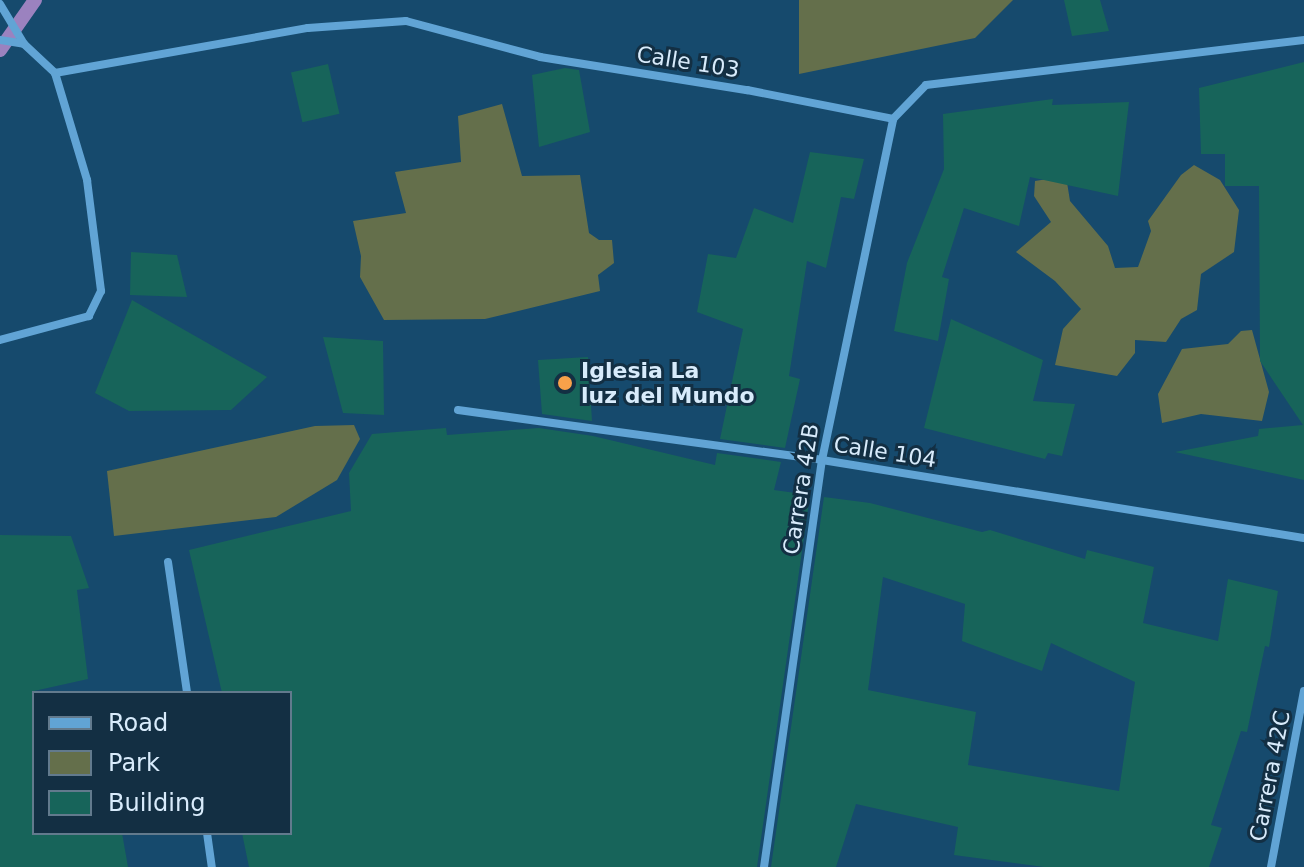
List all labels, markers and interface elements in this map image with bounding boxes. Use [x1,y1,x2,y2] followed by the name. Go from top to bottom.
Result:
[635,41,741,83] street label: Calle 103
[581,357,755,408] place label: Iglesia La luz del Mundo
[556,374,574,392] marker: Iglesia La luz del Mundo
[778,422,824,556] street label: Carrera 42B
[832,431,938,473] street label: Calle 104
[32,691,292,835] legend
[1244,708,1296,844] street label: Carrera 42C
[108,709,168,737] text: Road
[108,749,160,777] text: Park
[108,789,205,817] text: Building

